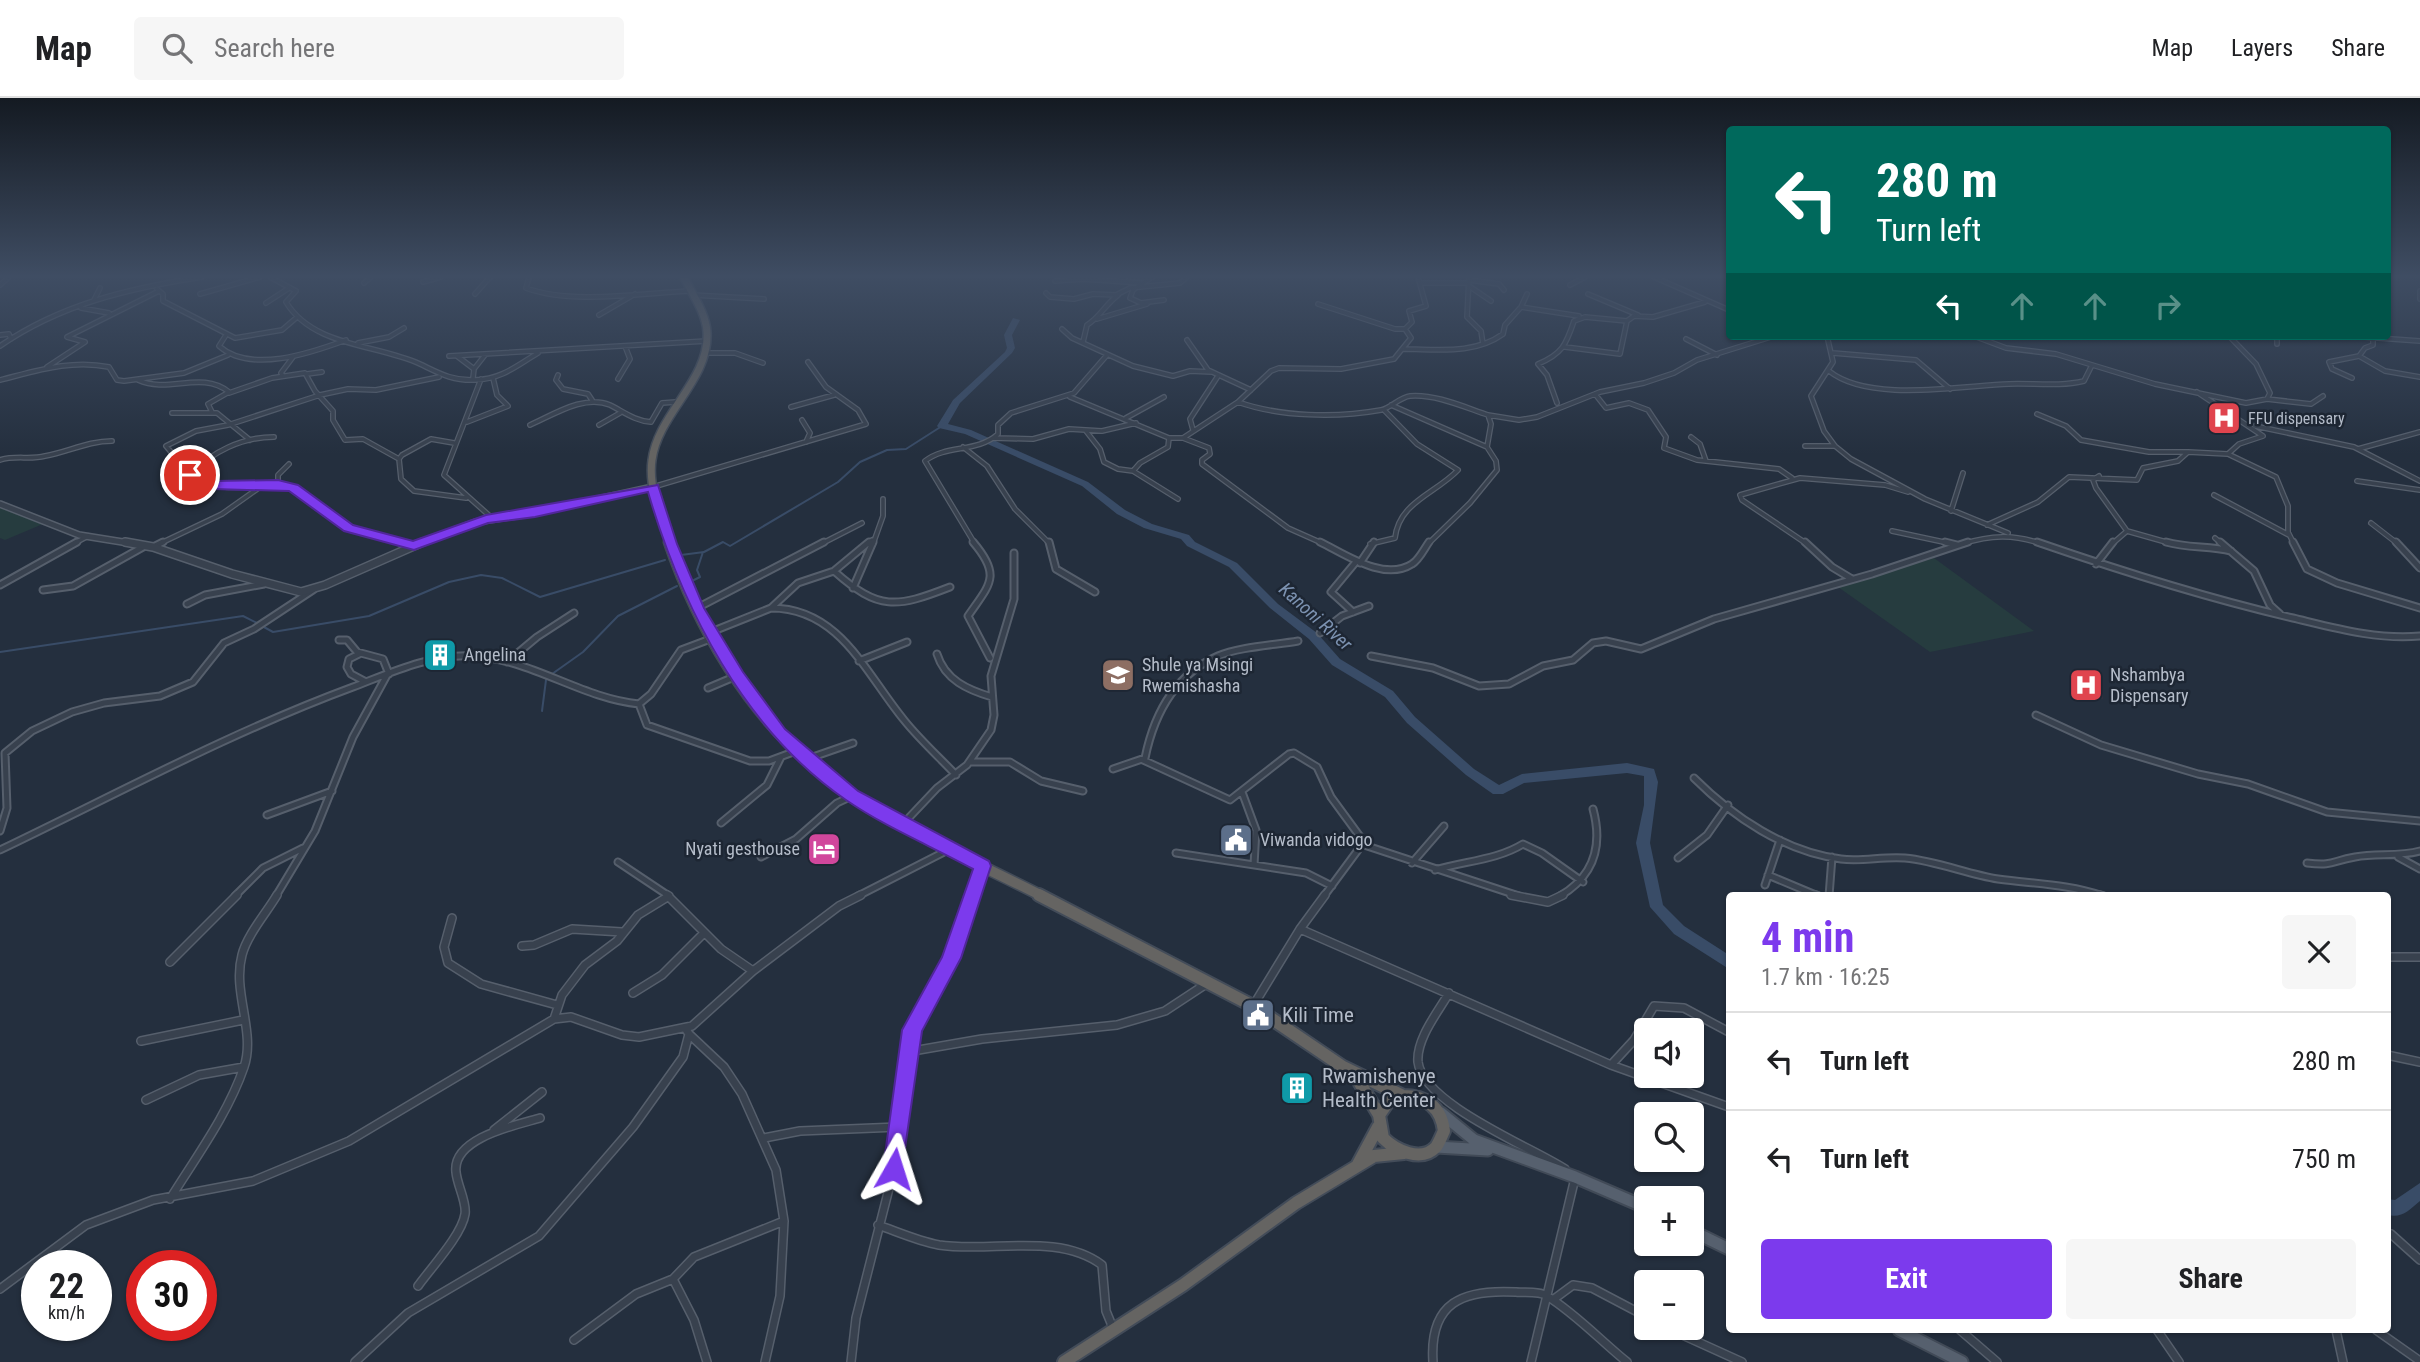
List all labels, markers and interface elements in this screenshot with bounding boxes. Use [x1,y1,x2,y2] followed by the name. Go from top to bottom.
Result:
[134,17,624,80] search box
[35,29,92,68] text: Map
[158,29,196,67] icon: search
[214,33,335,63] text: Search here
[2152,34,2193,62] text: Map
[2231,34,2293,62] text: Layers
[2331,34,2385,62] text: Share
[1876,152,1998,209] text: 280 m
[1761,154,1852,245] icon: left
[1876,211,1981,249] text: Turn left
[1930,287,1968,325] icon: left
[2003,287,2041,325] icon: ahead
[2076,287,2114,325] icon: ahead
[2149,287,2187,325] icon: right
[2205,399,2243,437] hospital icon: FFU dispensary
[2248,409,2345,428] place label: FFU dispensary
[160,445,220,505] pin
[171,456,209,494] icon: arrive
[1274,578,1357,655] water label: Kanoni River
[421,636,459,674] building icon: Angelina
[464,644,526,665] place label: Angelina
[1142,654,1253,696] place label: Shule ya Msingi Rwemishasha
[1099,656,1137,694] school or university icon: Shule ya Msingi Rwemishasha
[2110,664,2189,706] place label: Nshambya Dispensary
[2067,666,2105,704] hospital icon: Nshambya Dispensary
[1217,821,1255,859] public building icon: Viwanda vidogo
[1260,829,1373,850] place label: Viwanda vidogo
[805,830,843,868] hotel icon: Nyati gesthouse
[685,838,800,859] place label: Nyati gesthouse
[1761,913,1854,962] text: 4 min
[2282,915,2356,989] button: close
[1761,964,1890,991] text: 1.7 km · 16:25
[1239,996,1277,1034] public building icon: Kili Time
[1282,1003,1354,1027] place label: Kili Time
[1634,1018,1704,1340] map controls
[1634,1018,1704,1088] button: sound
[1761,1042,1799,1080] icon: left
[1820,1046,1909,1076] text: Turn left
[2292,1046,2356,1076] text: 280 m
[1322,1064,1436,1112] place label: Rwamishenye Health Center
[1278,1069,1316,1107] building icon: Rwamishenye Health Center
[1634,1102,1704,1172] button: search
[857,1132,931,1206] position arrow
[1761,1140,1799,1178] icon: left
[1820,1144,1909,1174] text: Turn left
[2292,1144,2356,1174] text: 750 m
[1634,1186,1704,1256] button: +
[1761,1239,2052,1319] button: Exit
[2066,1239,2356,1319] button: Share
[126,1250,217,1341] speed limit sign: 30
[49,1266,84,1307] text: 22
[1634,1270,1704,1340] button: −
[48,1302,85,1323] text: km/h

